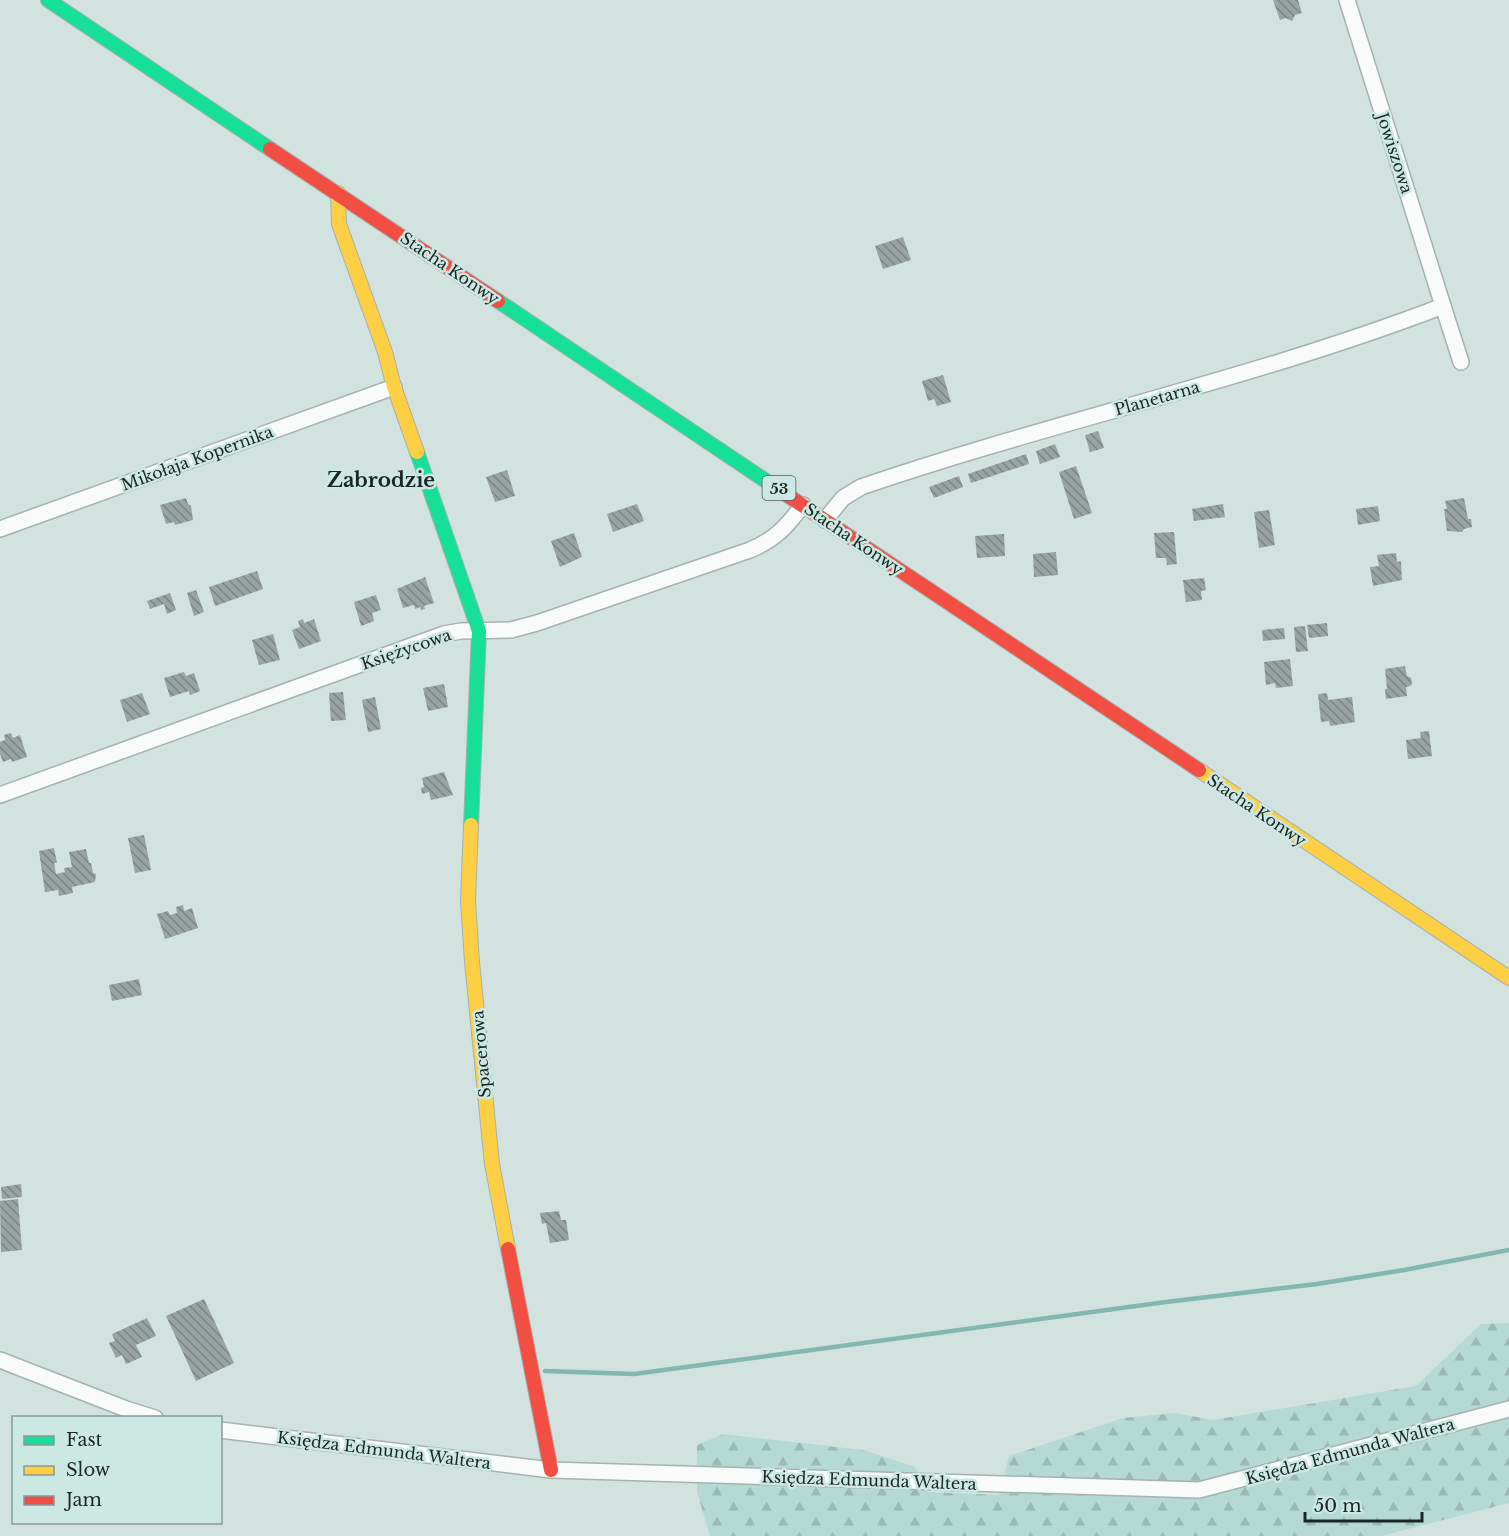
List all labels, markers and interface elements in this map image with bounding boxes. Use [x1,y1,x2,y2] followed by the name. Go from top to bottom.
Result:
[1372,108,1417,196] street label: Jowiszowa
[397,228,504,309] street label: Stacha Konwy
[1112,376,1202,420] street label: Planetarna
[118,421,276,495] street label: Mikołaja Kopernika
[327,468,435,492] district label: Zabrodzie
[762,476,796,500] road number: 53
[801,499,908,580] street label: Stacha Konwy
[358,624,454,674] street label: Księżycowa
[1204,770,1311,851] street label: Stacha Konwy
[467,1009,495,1099] street label: Spacerowa
[1243,1413,1457,1489] street label: Księdza Edmunda Waltera
[12,1416,222,1524] legend
[276,1427,492,1473] street label: Księdza Edmunda Waltera
[66,1429,103,1451] text: Fast
[66,1459,111,1481] text: Slow
[761,1466,977,1494] street label: Księdza Edmunda Waltera
[1305,1485,1422,1523] scale bar
[64,1489,102,1511] text: Jam
[1314,1495,1362,1517] text: 50 m

